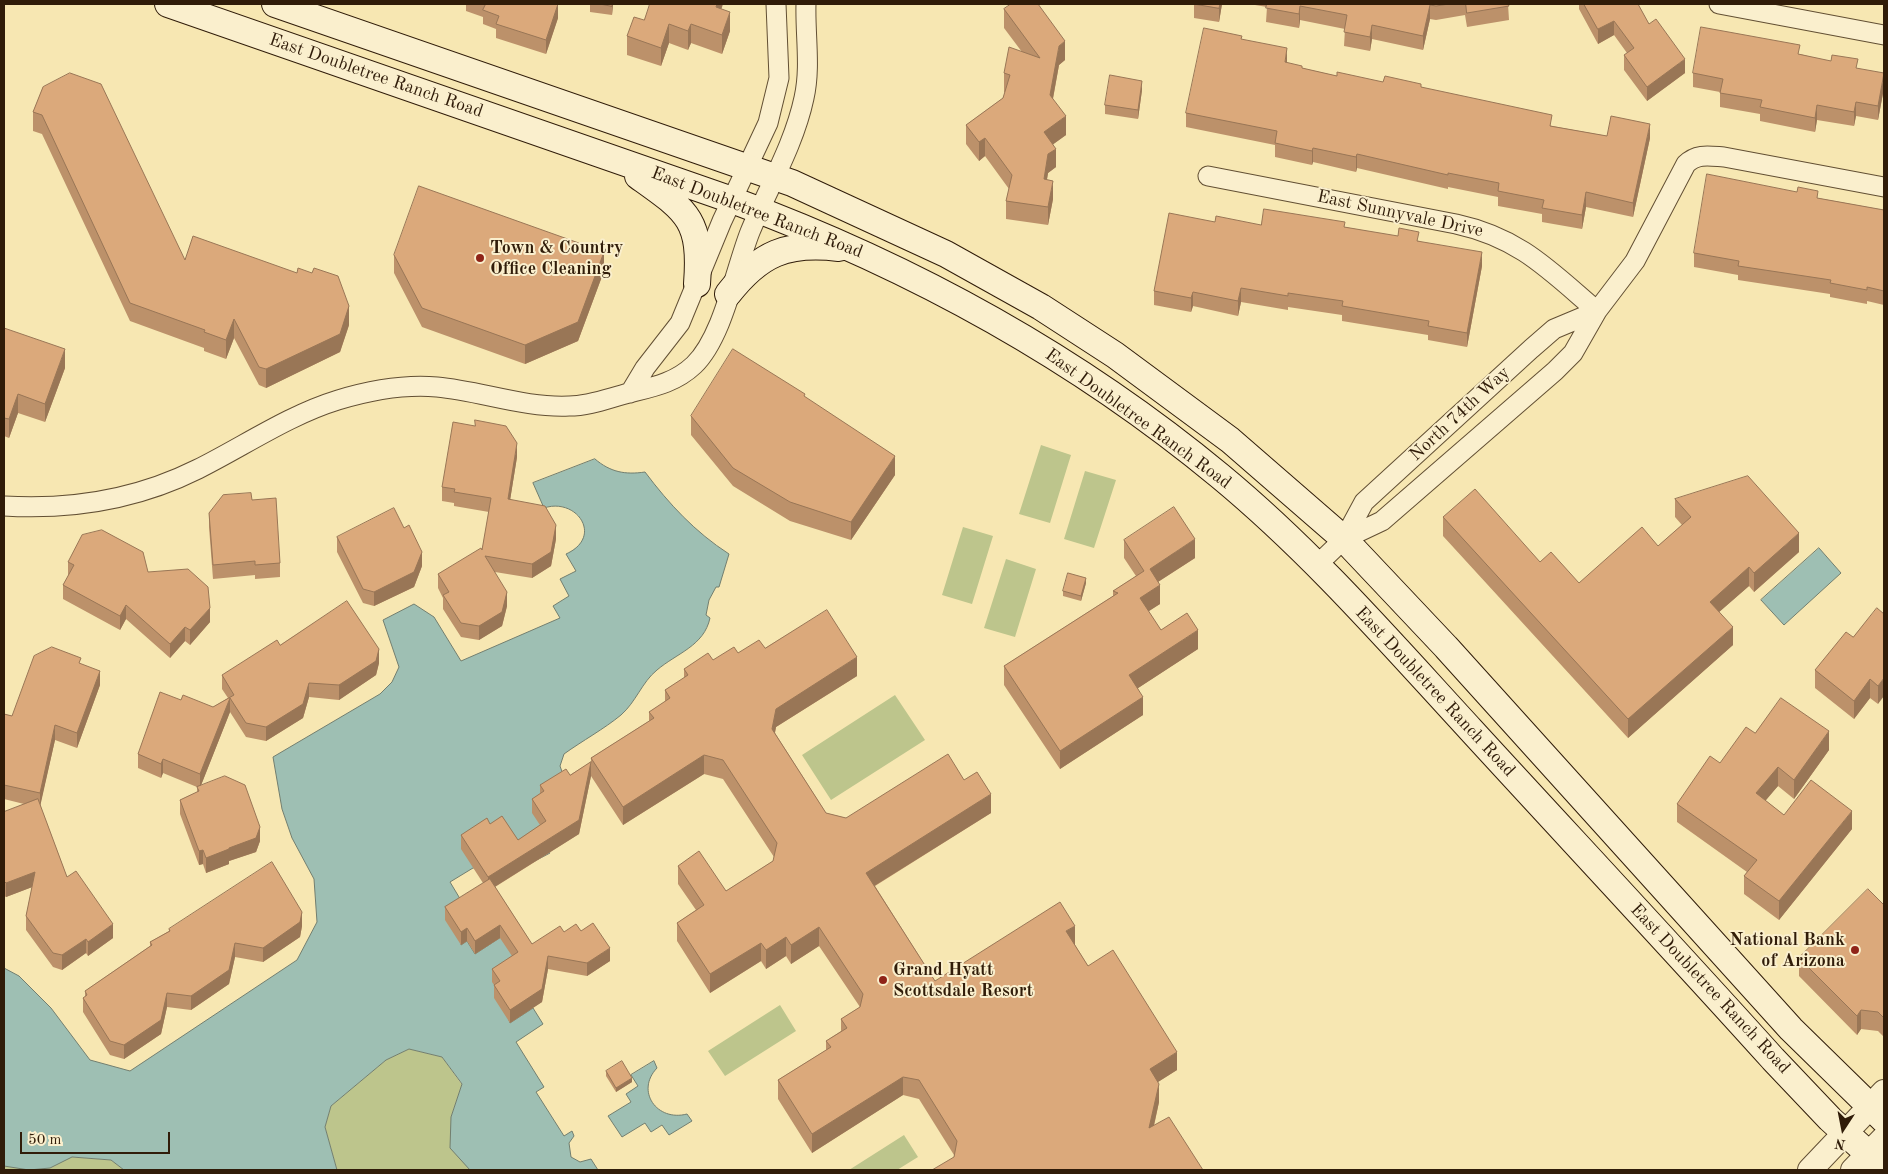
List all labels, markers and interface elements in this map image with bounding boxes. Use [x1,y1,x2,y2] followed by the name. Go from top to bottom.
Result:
[266,29,486,123] street label: East Doubletree Ranch Road
[648,163,866,263] street label: East Doubletree Ranch Road
[1315,186,1485,242] street label: East Sunnyvale Drive
[490,237,623,280] place label: Town & Country Office Cleaning
[474,252,486,264] marker: Town & Country Office Cleaning
[1041,344,1235,494] street label: East Doubletree Ranch Road
[1405,362,1515,466] street label: North 74th Way
[1350,602,1520,782] street label: East Doubletree Ranch Road
[1625,899,1795,1079] street label: East Doubletree Ranch Road
[1729,929,1845,972] place label: National Bank of Arizona
[1849,944,1861,956] marker: National Bank of Arizona
[893,959,1033,1002] place label: Grand Hyatt Scottsdale Resort
[877,974,889,986] marker: Grand Hyatt Scottsdale Resort
[1818,1104,1868,1154] north arrow
[22,1122,172,1154] scale bar
[28,1133,62,1148] text: 50 m
[1834,1136,1847,1152] text: N

